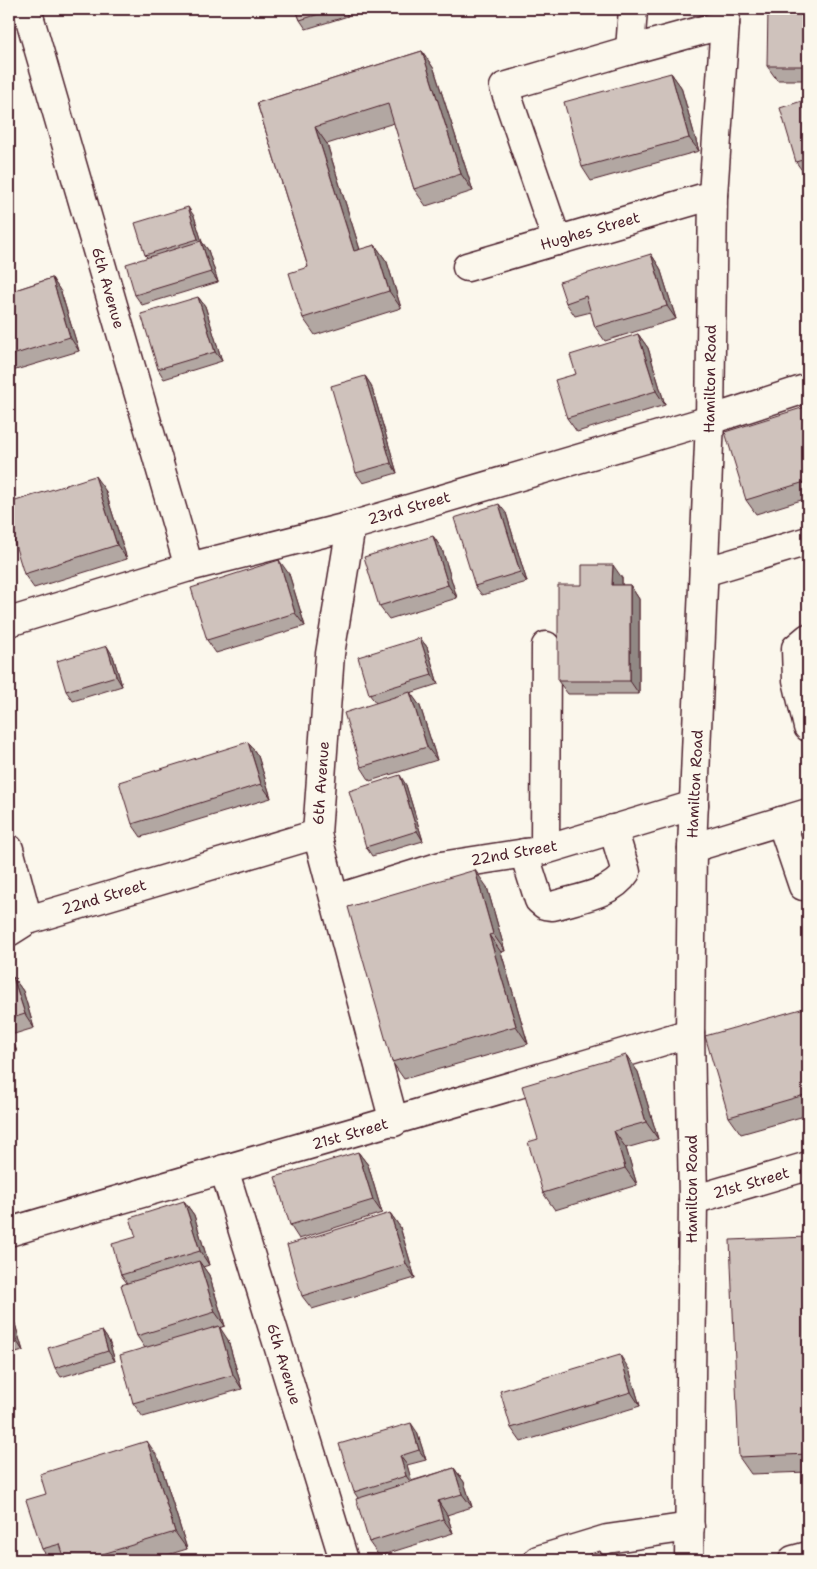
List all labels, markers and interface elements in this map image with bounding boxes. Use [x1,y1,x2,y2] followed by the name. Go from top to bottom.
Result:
[538,207,642,255] street label: Hughes Street
[87,245,129,331] street label: 6th Avenue
[699,324,721,433] street label: Hamilton Road
[365,487,453,529] street label: 23rd Street
[682,729,708,839] street label: Hamilton Road
[308,740,334,826] street label: 6th Avenue
[469,836,559,870] street label: 22nd Street
[59,875,149,919] street label: 22nd Street
[310,1114,390,1154] street label: 21st Street
[682,1134,702,1243] street label: Hamilton Road
[711,1163,791,1203] street label: 21st Street
[262,1321,306,1407] street label: 6th Avenue

